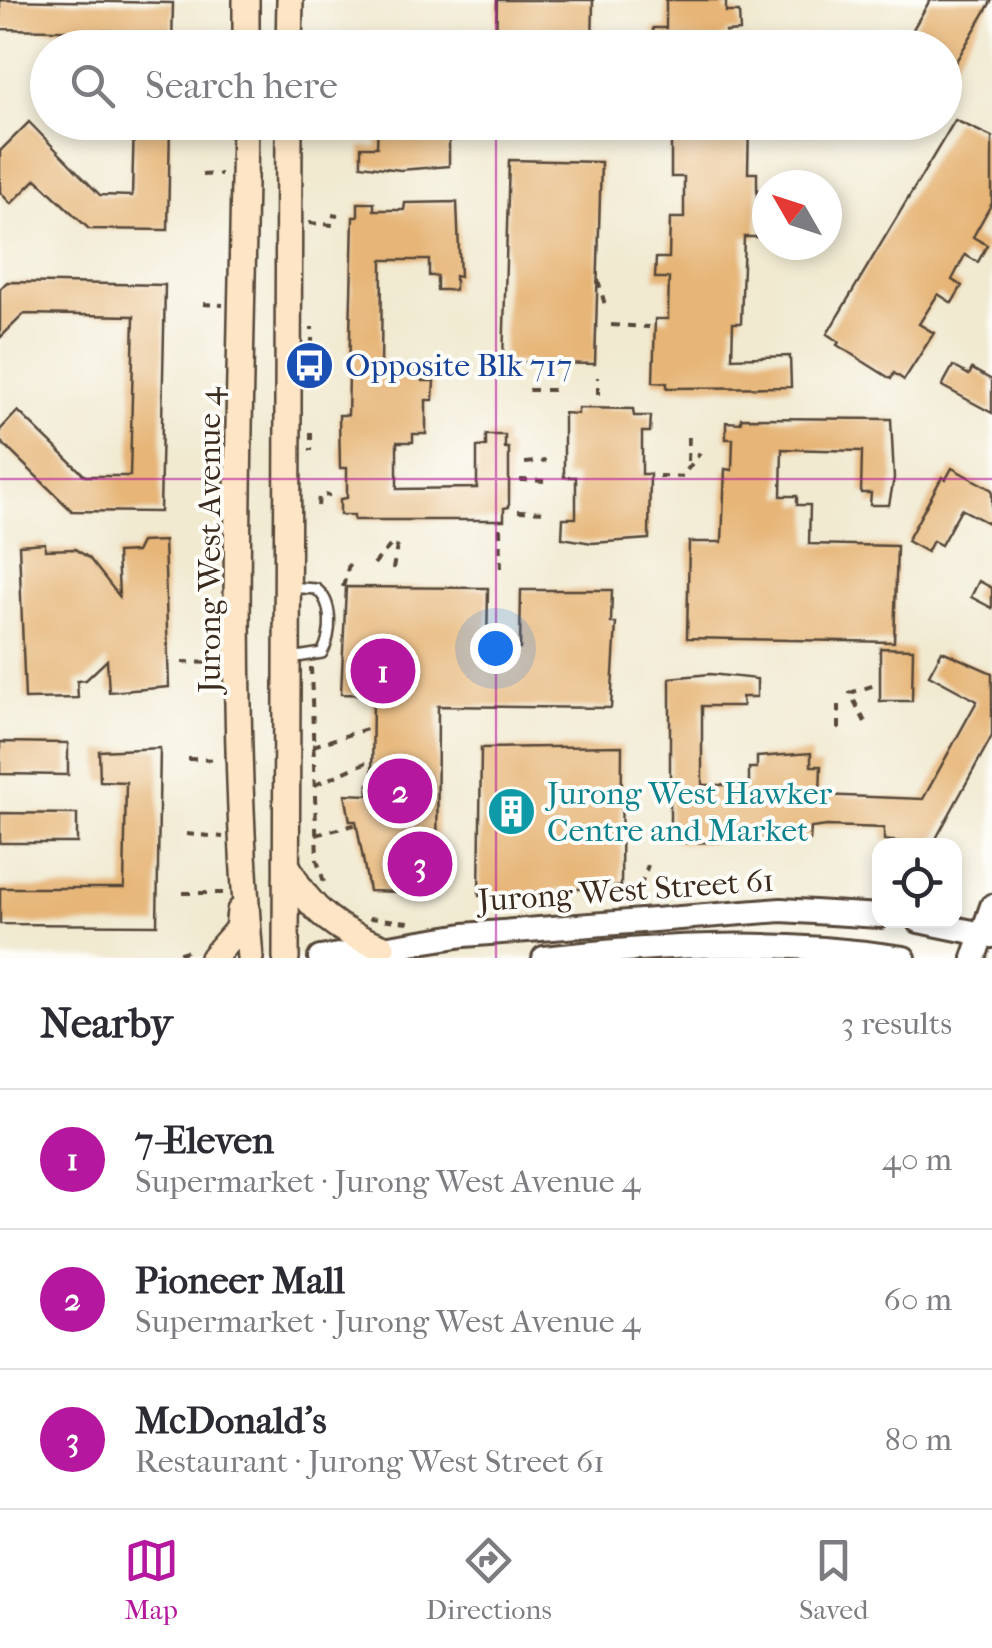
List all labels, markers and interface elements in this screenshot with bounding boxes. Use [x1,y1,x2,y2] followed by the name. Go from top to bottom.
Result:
[30,30,962,140] search box
[65,58,120,113] icon: search
[145,63,338,108] text: Search here
[752,170,842,260] north arrow
[284,339,336,391] bus stop icon: Opposite Blk 717
[345,347,572,384] place label: Opposite Blk 717
[191,386,228,696] street label: Jurong West Avenue 4
[470,623,521,674] your location
[350,634,416,708] pin: 1
[368,754,432,828] pin: 2
[544,775,833,849] place label: Jurong West Hawker Centre and Market
[486,785,538,837] building icon: Jurong West Hawker Centre and Market
[388,826,452,902] pin: 3
[872,838,962,928] map controls
[872,838,962,928] button: locate
[474,862,775,920] street label: Jurong West Street 61
[40,999,172,1048] text: Nearby
[841,1005,952,1042] text: 3 results
[135,1118,274,1163] text: 7-Eleven
[67,1141,78,1178] text: 1
[882,1141,952,1178] text: 40 m
[135,1163,640,1200] text: Supermarket · Jurong West Avenue 4
[135,1258,345,1303] text: Pioneer Mall
[64,1281,81,1318] text: 2
[884,1281,952,1318] text: 60 m
[135,1303,640,1340] text: Supermarket · Jurong West Avenue 4
[135,1398,326,1443] text: McDonald's
[66,1421,79,1458] text: 3
[885,1421,952,1458] text: 80 m
[135,1443,605,1480] text: Restaurant · Jurong West Street 61
[124,1533,179,1626] tab: Map
[426,1533,552,1626] tab: Directions
[799,1533,868,1626] tab: Saved

